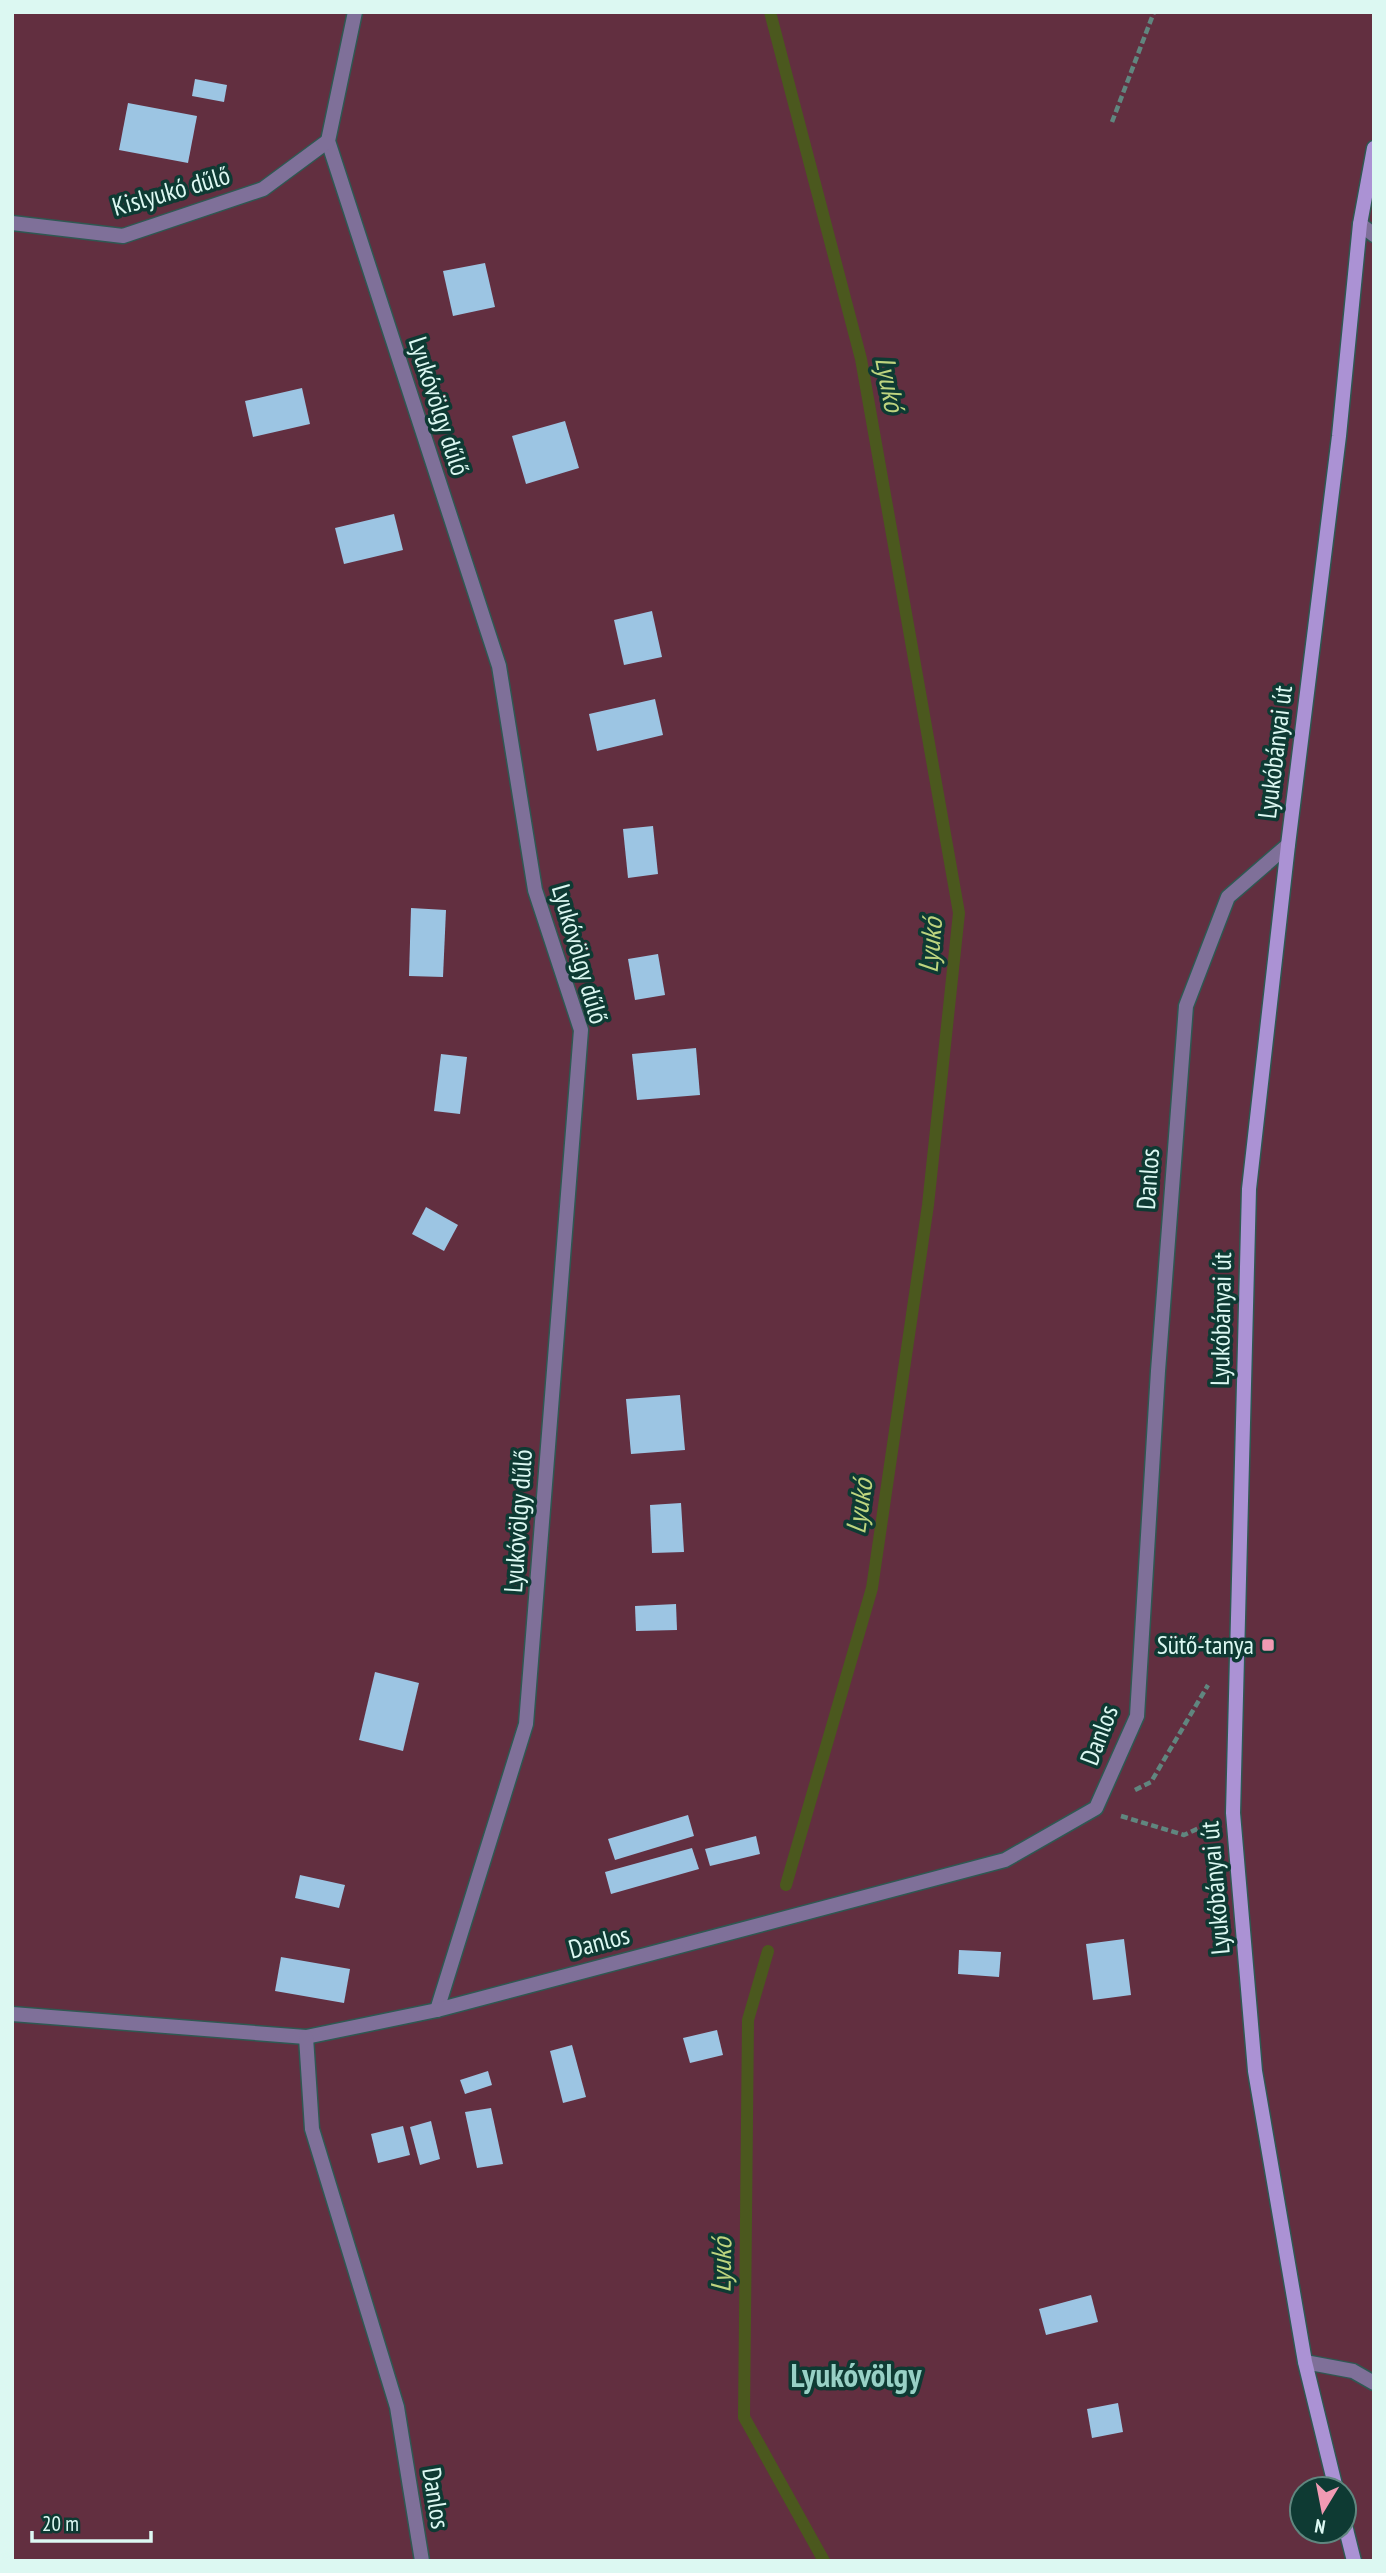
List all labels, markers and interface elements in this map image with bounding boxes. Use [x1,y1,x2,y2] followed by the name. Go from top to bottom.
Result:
[108,158,233,223] street label: Kislyukó dűlő
[402,332,477,479] street label: Lyukóvölgy dűlő
[867,353,914,416] water label: Lyukó
[1250,684,1299,820] street label: Lyukóbányai út
[545,880,616,1027] street label: Lyukóvölgy dűlő
[909,914,950,974] water label: Lyukó
[1129,1147,1166,1211] street label: Danlos
[1203,1252,1238,1386] street label: Lyukóbányai út
[496,1448,539,1594] street label: Lyukóvölgy dűlő
[836,1474,881,1536] water label: Lyukó
[1157,1628,1254,1661] place label: Sütő-tanya
[1260,1637,1276,1653] marker: Sütő-tanya
[1072,1700,1125,1769] street label: Danlos
[1192,1820,1237,1956] street label: Lyukóbányai út
[565,1918,633,1965] street label: Danlos
[702,2235,740,2293] water label: Lyukó
[791,2353,922,2396] district label: Lyukóvölgy
[415,2465,458,2531] street label: Danlos
[1288,2475,1358,2545] north arrow
[32,2500,150,2544] scale bar
[42,2510,79,2537] text: 20 m
[1313,2514,1327,2539] text: N

